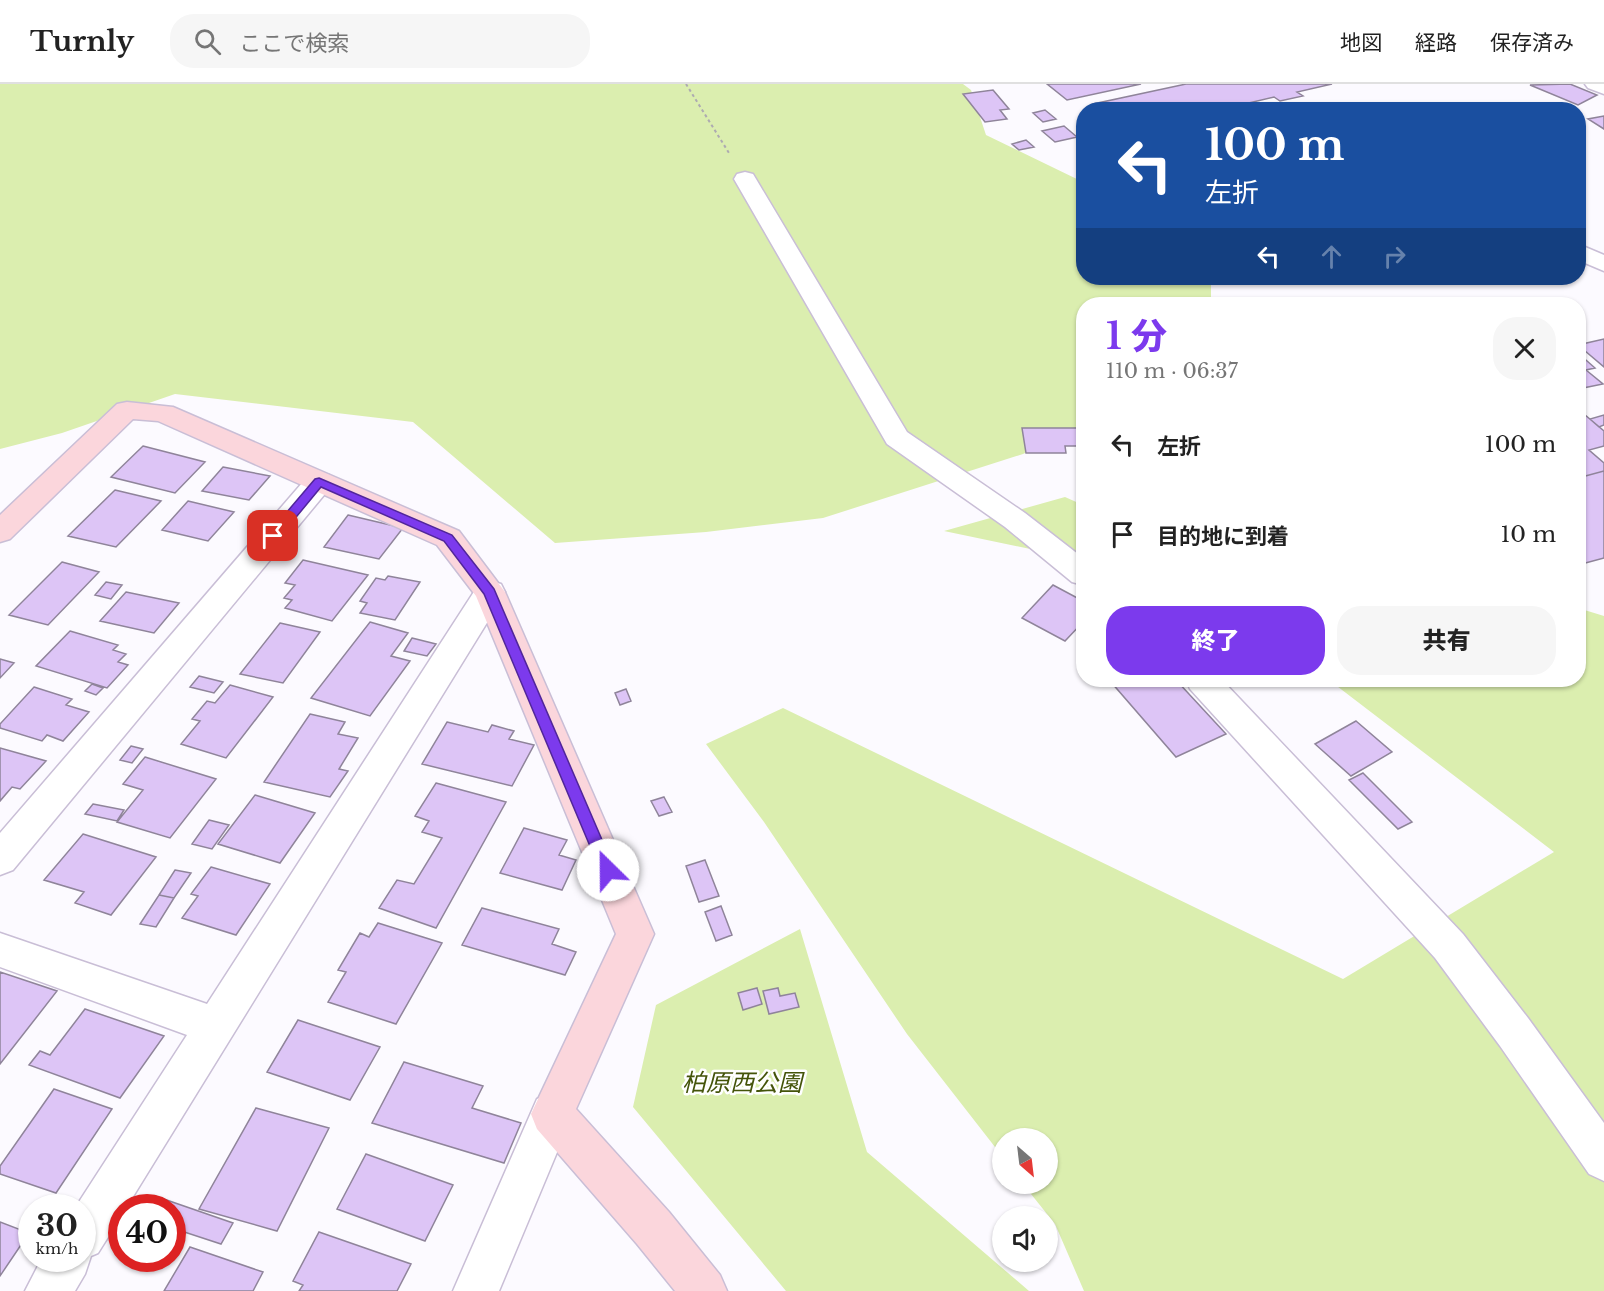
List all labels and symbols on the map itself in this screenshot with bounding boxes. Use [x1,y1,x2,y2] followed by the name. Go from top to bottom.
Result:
[247,510,298,561] pin
[576,838,640,902] position arrow
[682,1068,805,1097] park label: 柏原西公園
[992,1128,1058,1194] north arrow
[108,1194,186,1272] speed limit sign: 40

